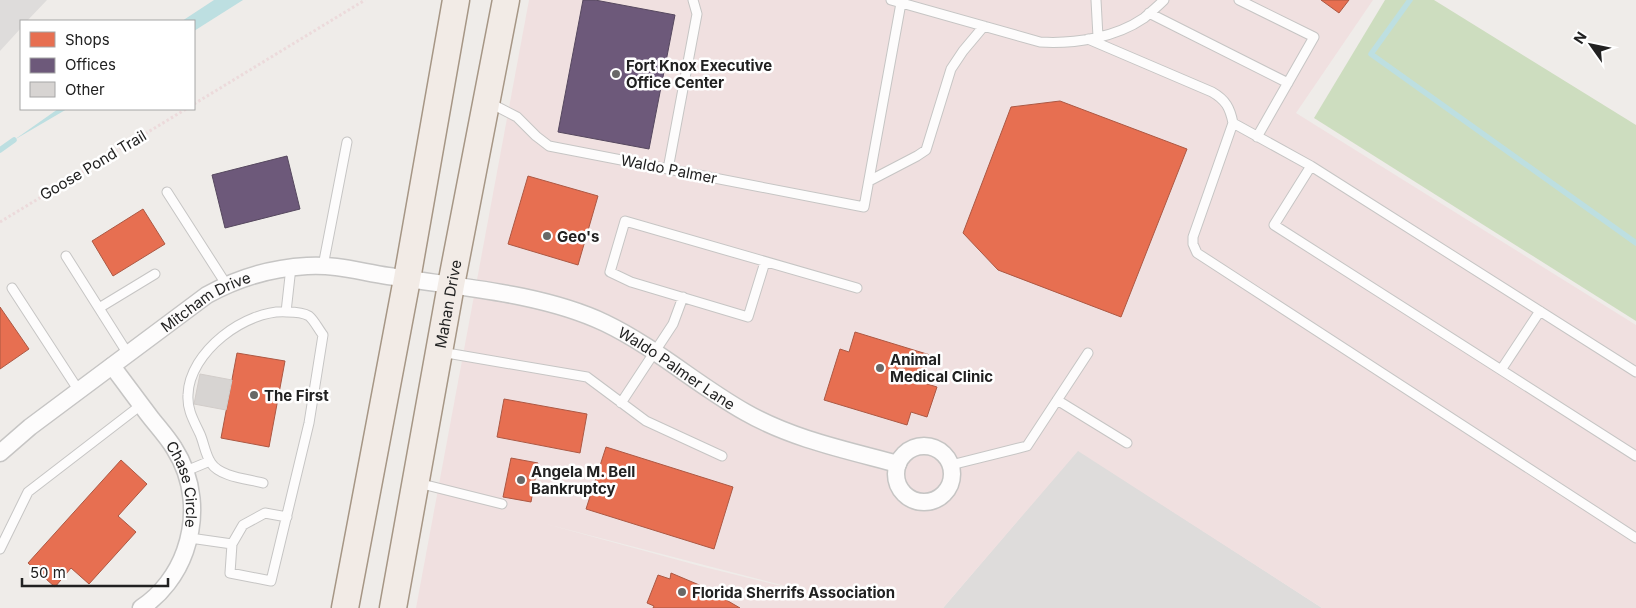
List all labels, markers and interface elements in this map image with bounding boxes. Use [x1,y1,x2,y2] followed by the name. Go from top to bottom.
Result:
[20,20,195,110] legend
[1566,20,1616,70] north arrow
[1570,29,1590,47] text: N
[65,30,110,49] text: Shops
[65,55,116,74] text: Offices
[626,56,772,92] place label: Fort Knox Executive Office Center
[610,68,622,80] marker: Fort Knox Executive Office Center
[65,80,105,99] text: Other
[36,126,150,204] street label: Goose Pond Trail
[619,150,719,188] street label: Waldo Palmer
[557,227,599,246] place label: Geo's
[541,230,553,242] marker: Geo's
[430,258,465,350] street label: Mahan Drive
[157,267,253,336] street label: Mitcham Drive
[615,322,739,414] street label: Waldo Palmer Lane
[890,350,993,386] place label: Animal Medical Clinic
[874,362,886,374] marker: Animal Medical Clinic
[264,386,329,405] place label: The First
[248,389,260,401] marker: The First
[162,437,202,529] street label: Chase Circle
[531,462,635,498] place label: Angela M. Bell Bankruptcy
[515,474,527,486] marker: Angela M. Bell Bankruptcy
[22,556,169,588] scale bar
[30,563,66,582] text: 50 m
[692,583,895,602] place label: Florida Sherrifs Association
[676,586,688,598] marker: Florida Sherrifs Association

